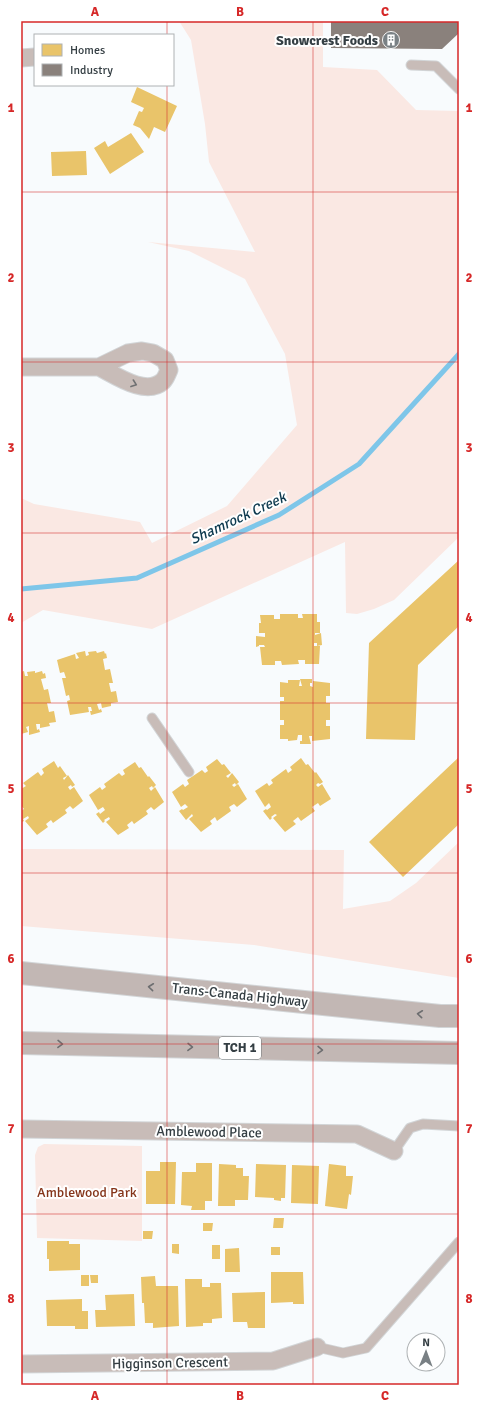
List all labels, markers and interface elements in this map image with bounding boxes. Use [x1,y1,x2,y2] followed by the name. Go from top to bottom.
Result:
[91,4,100,20] text: A
[236,4,244,20] text: B
[381,4,389,20] text: C
[381,30,401,50] building icon: Snowcrest Foods
[276,32,378,49] place label: Snowcrest Foods
[34,34,174,86] legend
[70,43,105,58] text: Homes
[70,63,113,78] text: Industry
[7,100,15,116] text: 1
[465,100,473,116] text: 1
[7,270,15,286] text: 2
[465,270,473,286] text: 2
[130,379,137,388] one-way arrow
[7,440,15,456] text: 3
[465,440,473,456] text: 3
[187,487,290,548] water label: Shamrock Creek
[7,610,15,626] text: 4
[465,610,473,626] text: 4
[7,781,15,797] text: 5
[465,781,473,797] text: 5
[7,951,15,967] text: 6
[465,951,473,967] text: 6
[171,979,309,1011] street label: Trans-Canada Highway
[148,982,154,991] one-way arrow
[417,1009,423,1018] one-way arrow
[219,1037,261,1059] road number: TCH 1
[57,1040,63,1048] one-way arrow
[187,1043,193,1051] one-way arrow
[317,1046,323,1054] one-way arrow
[7,1121,15,1137] text: 7
[465,1121,473,1137] text: 7
[156,1123,262,1141] street label: Amblewood Place
[37,1184,137,1201] park label: Amblewood Park
[7,1291,15,1307] text: 8
[465,1291,473,1307] text: 8
[406,1332,446,1372] north arrow
[422,1336,430,1349] text: N
[112,1353,228,1373] street label: Higginson Crescent
[91,1388,100,1404] text: A
[236,1388,244,1404] text: B
[381,1388,389,1404] text: C

